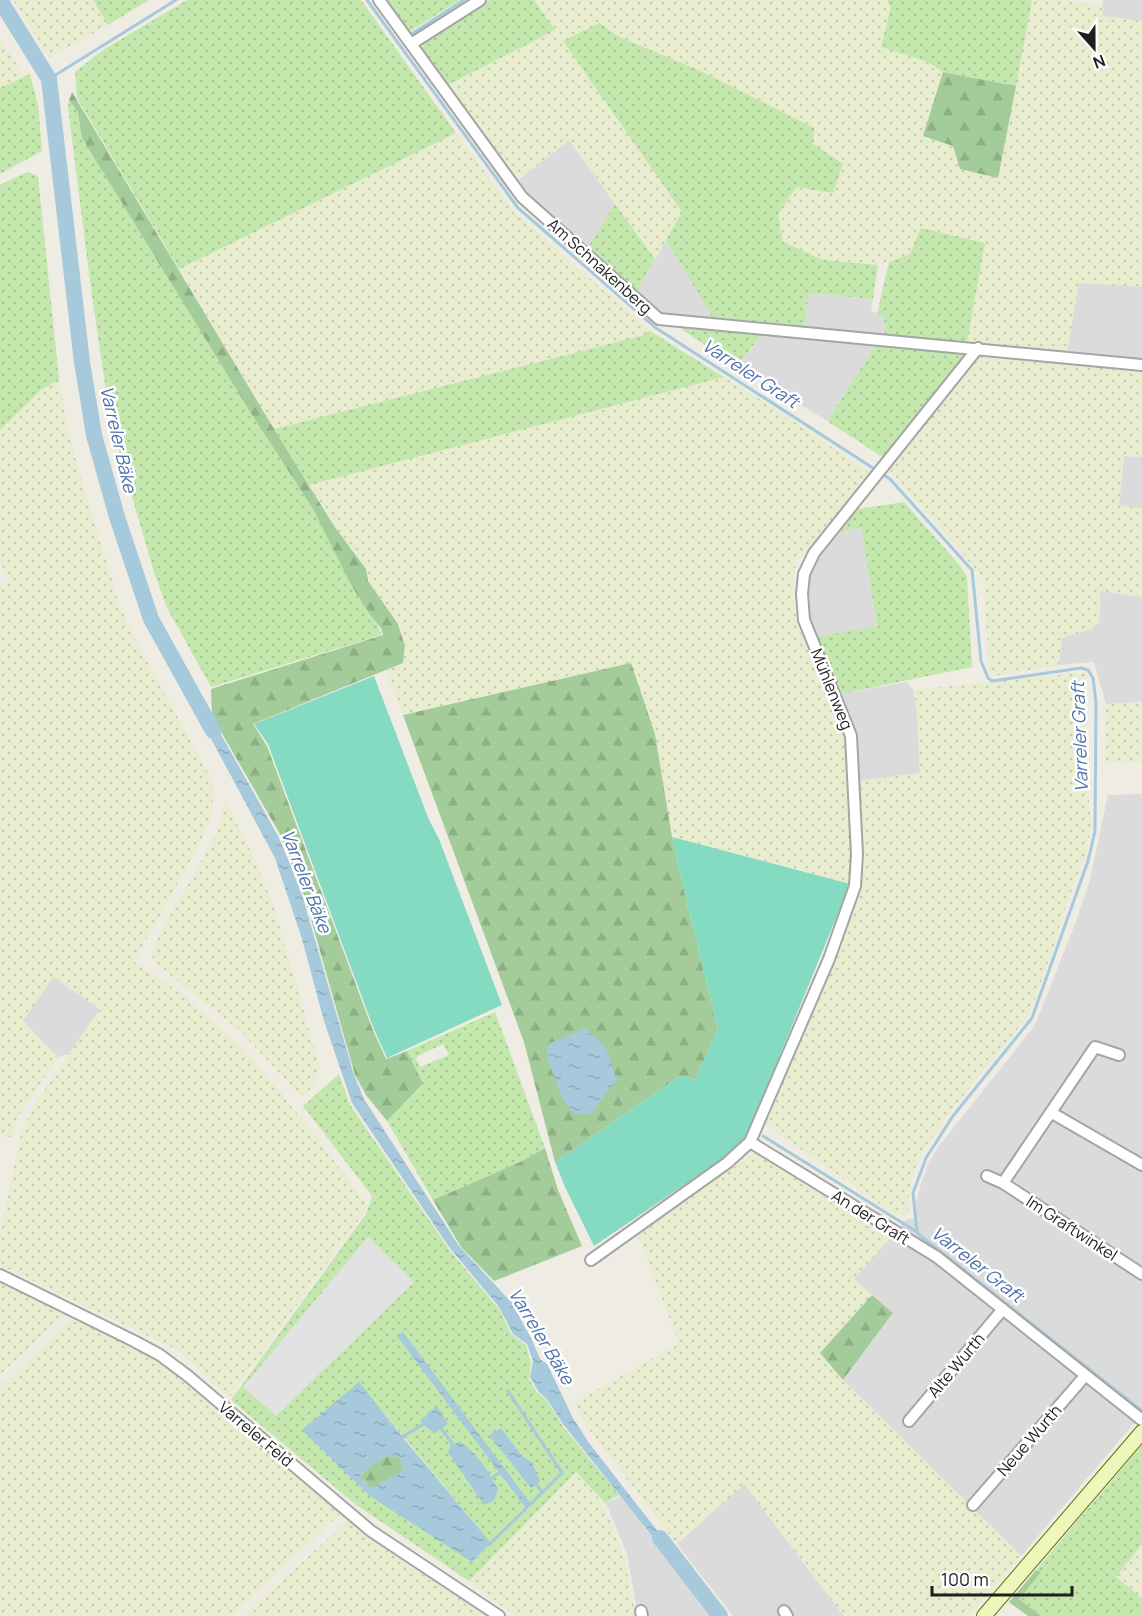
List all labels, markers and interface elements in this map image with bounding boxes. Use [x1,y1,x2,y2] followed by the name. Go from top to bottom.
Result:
[1064,18,1124,78] north arrow
[1090,50,1109,74] text: N
[543,213,657,319] street label: Am Schnakenberg
[698,333,805,414] water label: Varreler Graft
[95,383,143,496] water label: Varreler Bäke
[806,645,858,733] street label: Mühlenweg
[1065,680,1093,793] water label: Varreler Graft
[276,826,338,937] water label: Varreler Bäke
[828,1184,914,1250] street label: An der Graft
[1022,1190,1122,1266] street label: Im Graftwinkel
[927,1220,1030,1309] water label: Varreler Graft
[504,1283,581,1390] water label: Varreler Bäke
[922,1328,990,1402] street label: Alte Wurth
[214,1396,298,1472] street label: Varreler Feld
[992,1400,1066,1480] street label: Neue Wurth
[932,1559,1072,1597] scale bar
[941,1567,989,1591] text: 100 m

